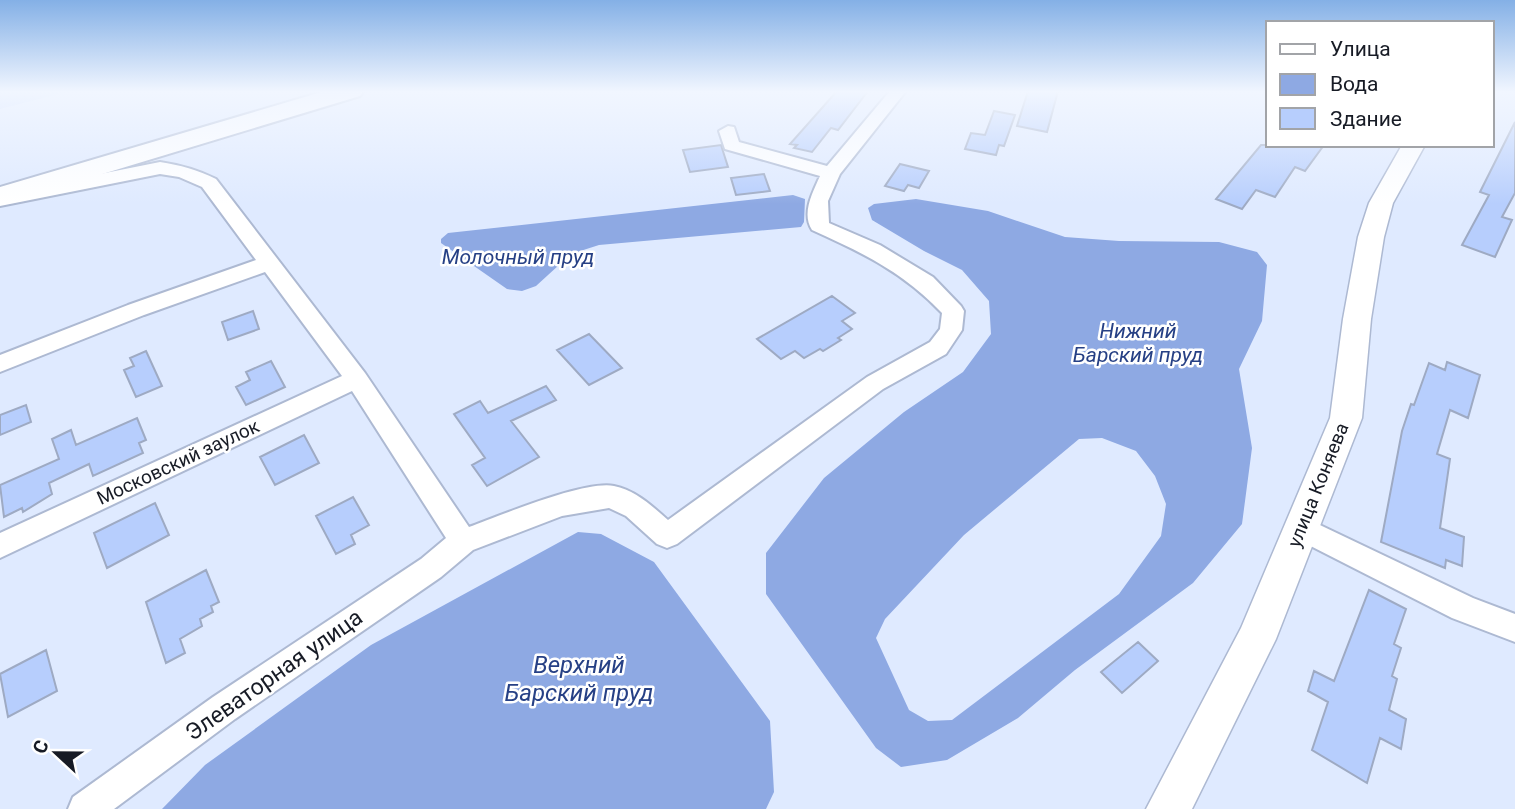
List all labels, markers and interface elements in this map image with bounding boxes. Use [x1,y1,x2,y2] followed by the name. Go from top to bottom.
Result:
[1266,21,1494,147] legend
[1330,37,1391,61] text: Улица
[1330,72,1378,96] text: Вода
[1330,107,1402,131] text: Здание
[442,245,594,269] water label: Молочный пруд
[1073,319,1203,367] water label: Нижний Барский пруд
[93,414,264,510] street label: Московский заулок
[1283,419,1353,551] street label: улица Коняева
[180,604,368,746] street label: Элеваторная улица
[505,651,653,707] water label: Верхний Барский пруд
[21,718,91,788] north arrow
[28,737,54,757] text: С

